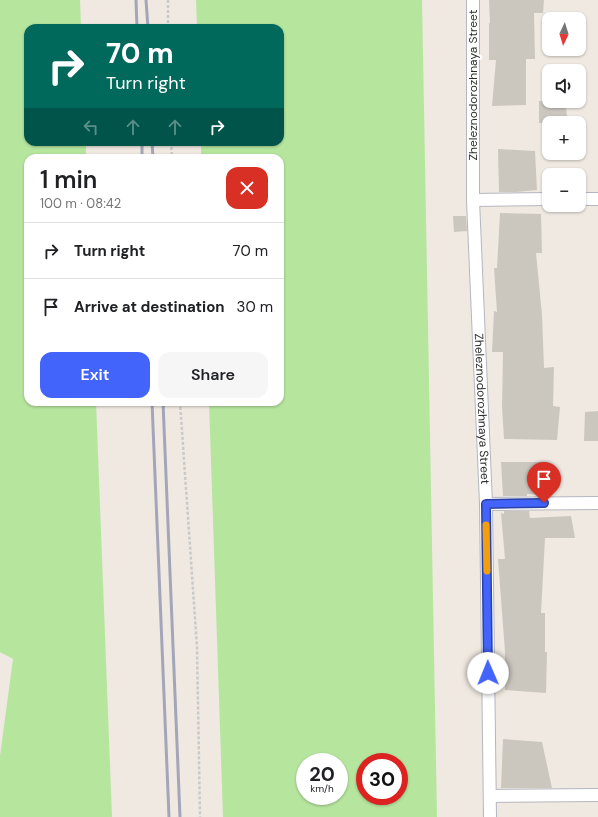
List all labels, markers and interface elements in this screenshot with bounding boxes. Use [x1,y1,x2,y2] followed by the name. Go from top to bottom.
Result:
[465,9,481,160] street label: Zheleznodorozhnaya Street
[542,12,586,56] north arrow
[542,12,586,212] map controls
[106,35,174,72] text: 70 m
[40,40,92,92] icon: right
[542,64,586,108] button: sound
[106,71,186,95] text: Turn right
[80,116,102,138] icon: left
[122,116,144,138] icon: ahead
[164,116,186,138] icon: ahead
[206,116,228,138] icon: right
[542,116,586,160] button: +
[40,164,97,195] text: 1 min
[226,167,268,209] button: close
[542,168,586,212] button: −
[40,195,121,212] text: 100 m · 08:42
[40,240,62,262] icon: right
[74,241,145,261] text: Turn right
[233,241,268,261] text: 70 m
[40,296,62,318] icon: arrive
[74,297,225,317] text: Arrive at destination
[237,297,273,317] text: 30 m
[471,333,493,485] street label: Zheleznodorozhnaya Street
[40,352,150,398] button: Exit
[158,352,268,398] button: Share
[527,462,561,503] pin
[533,468,555,490] icon: arrive
[467,652,509,694] position arrow
[356,753,408,805] speed limit sign: 30
[309,761,335,787] text: 20
[310,782,334,795] text: km/h

